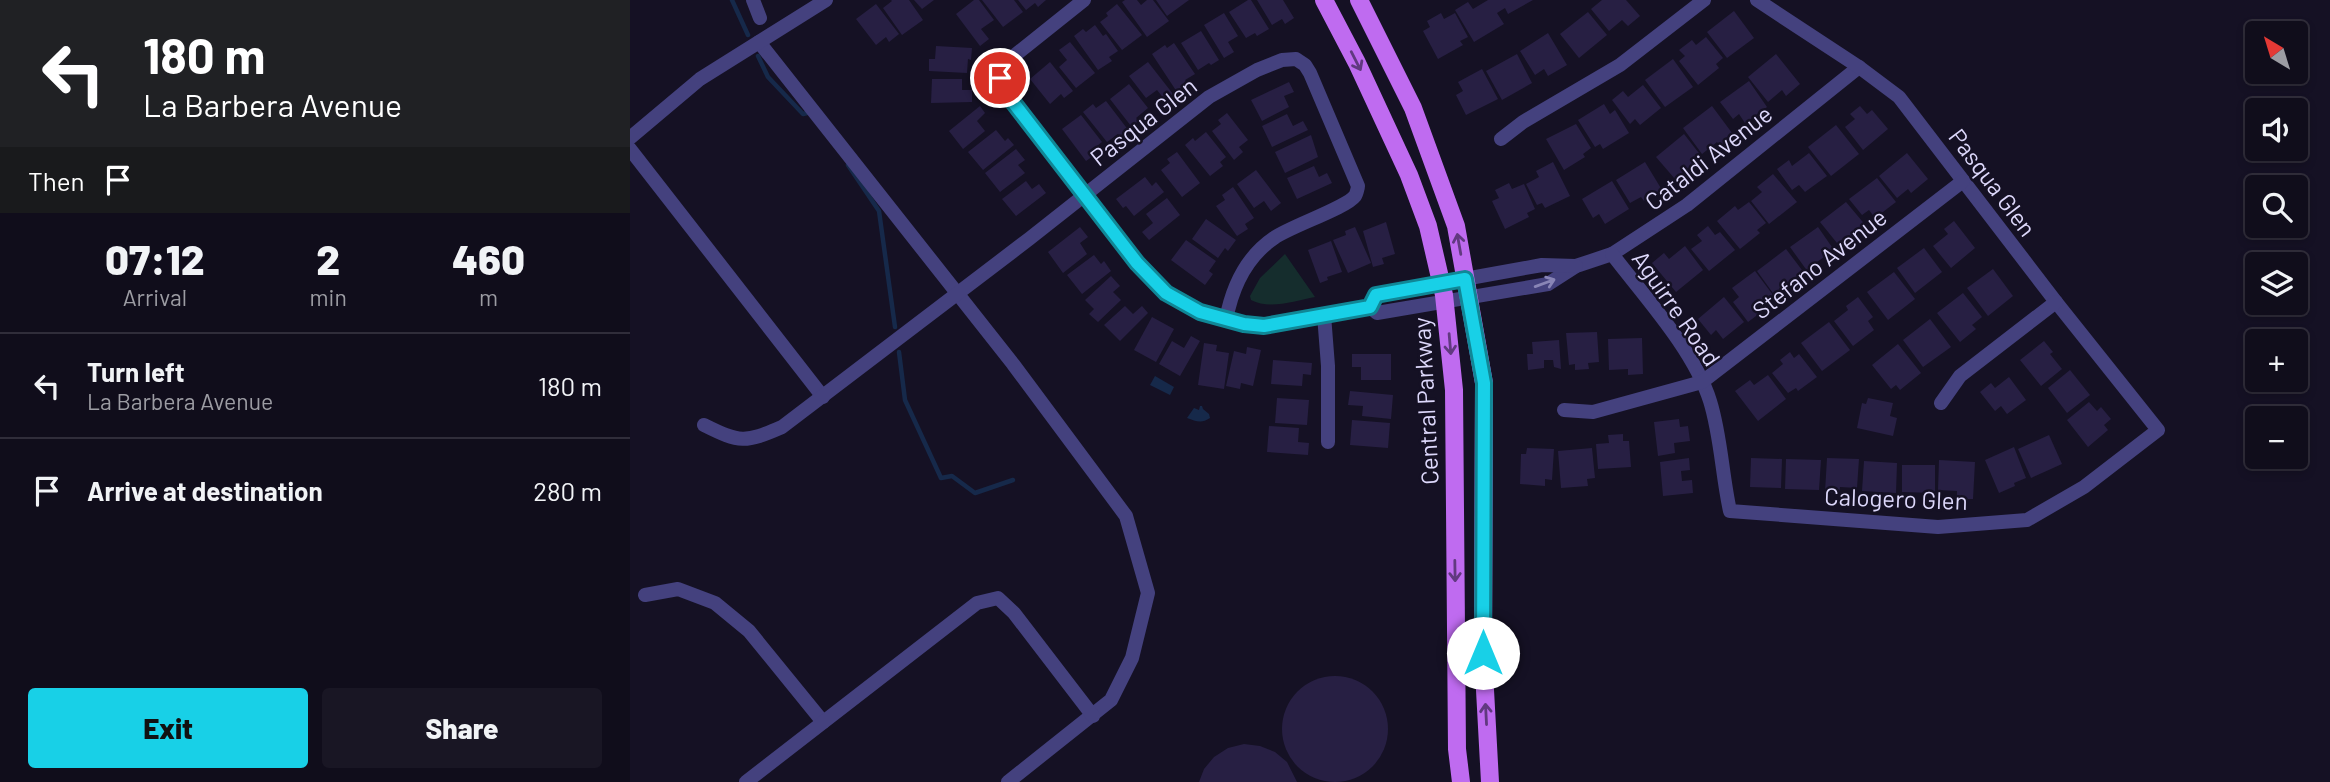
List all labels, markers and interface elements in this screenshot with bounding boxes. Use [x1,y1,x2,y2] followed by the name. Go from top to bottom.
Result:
[2245,21,2308,84] north arrow
[2245,21,2308,469] map controls
[143,25,266,84] text: 180 m
[28,28,119,119] icon: left
[970,48,1030,108] pin
[1349,50,1363,70] one-way arrow
[981,59,1019,97] icon: arrive
[1084,70,1202,172] street label: Pasqua Glen
[143,85,402,123] text: La Barbera Avenue
[1639,98,1777,216] street label: Cataldi Avenue
[2245,98,2308,161] button: sound
[1943,123,2043,241] street label: Pasqua Glen
[99,161,137,199] icon: arrive
[28,165,85,196] text: Then
[2245,175,2308,238] button: search
[1746,202,1892,324] street label: Stefano Avenue
[105,233,205,283] text: 07:12
[316,233,340,283] text: 2
[452,233,525,283] text: 460
[1452,233,1465,256] one-way arrow
[1627,245,1727,371] street label: Aguirre Road
[2245,252,2308,315] button: layers
[1534,276,1555,288] one-way arrow
[123,283,187,311] text: Arrival
[310,283,347,311] text: min
[479,283,498,311] text: m
[1406,317,1444,485] street label: Central Parkway
[2245,329,2308,392] button: +
[1444,332,1457,355] one-way arrow
[87,356,185,387] text: Turn left
[28,367,66,405] icon: left
[538,370,602,401] text: 180 m
[87,387,273,415] text: La Barbera Avenue
[2245,406,2308,469] button: −
[28,472,66,510] icon: arrive
[87,475,323,506] text: Arrive at destination
[533,475,602,506] text: 280 m
[1824,481,1968,515] street label: Calogero Glen
[1448,560,1462,583] one-way arrow
[1446,616,1520,690] position arrow
[28,688,308,768] button: Exit
[322,688,602,768] button: Share
[1480,703,1493,726] one-way arrow

